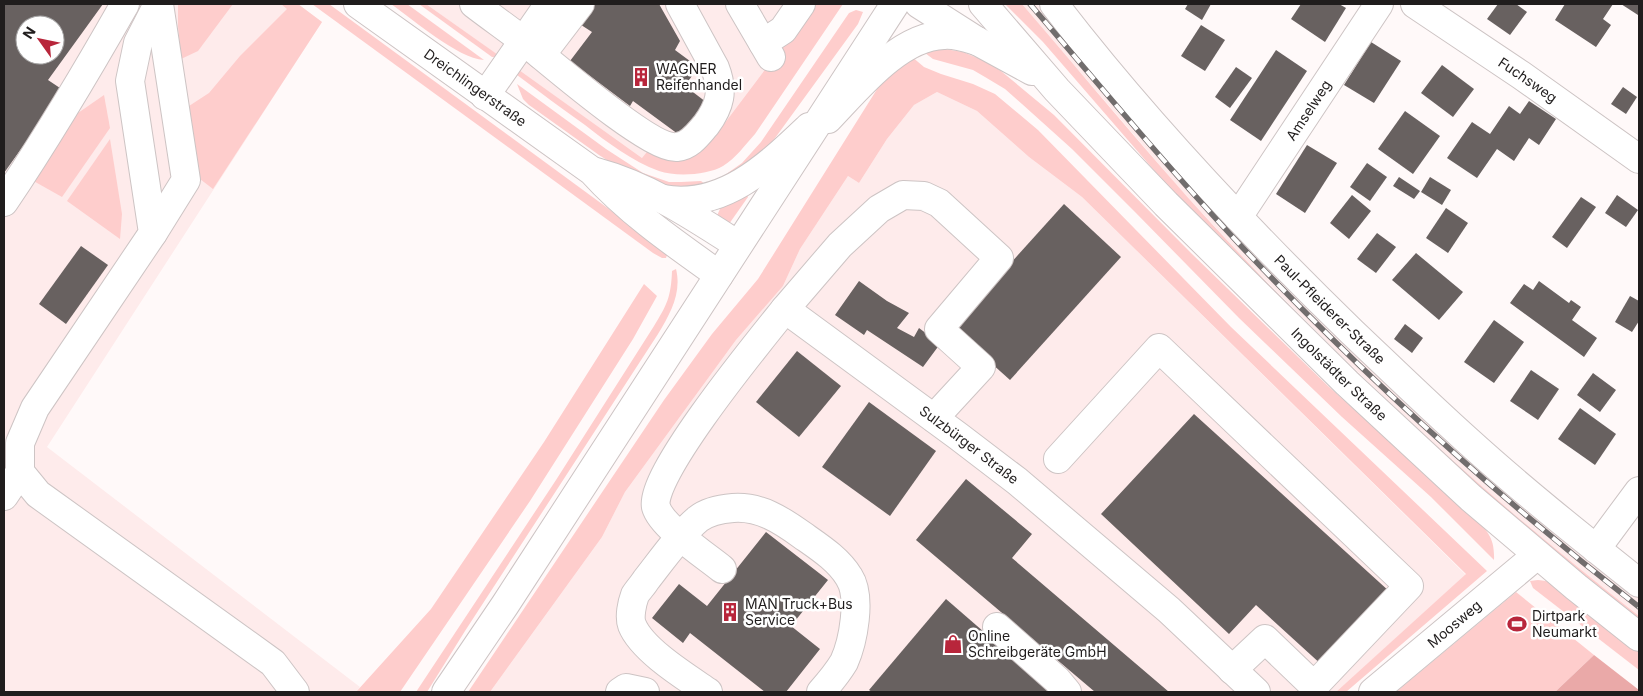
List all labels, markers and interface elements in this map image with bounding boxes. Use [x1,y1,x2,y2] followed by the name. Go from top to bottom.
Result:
[15,15,65,65] north arrow
[19,24,39,42] text: N
[421,45,530,130] street label: Dreichlingerstraße
[1495,53,1561,106] street label: Fuchsweg
[656,60,742,93] place label: WAGNER Reifenhandel
[630,66,652,88] building icon: WAGNER Reifenhandel
[1282,77,1334,143] street label: Amselweg
[1271,251,1389,367] street label: Paul-Pfleiderer-Straße
[1288,324,1391,424] street label: Ingolstädter Straße
[916,402,1022,487] street label: Sulzbürger Straße
[745,595,853,628] place label: MAN Truck+Bus Service
[1424,596,1484,651] street label: Moosweg
[719,601,741,623] building icon: MAN Truck+Bus Service
[1532,607,1597,640] place label: Dirtpark Neumarkt
[1506,613,1528,635] sports icon: Dirtpark Neumarkt
[968,627,1107,660] place label: Online Schreibgeräte GmbH
[942,633,964,655] shop icon: Online Schreibgeräte GmbH

